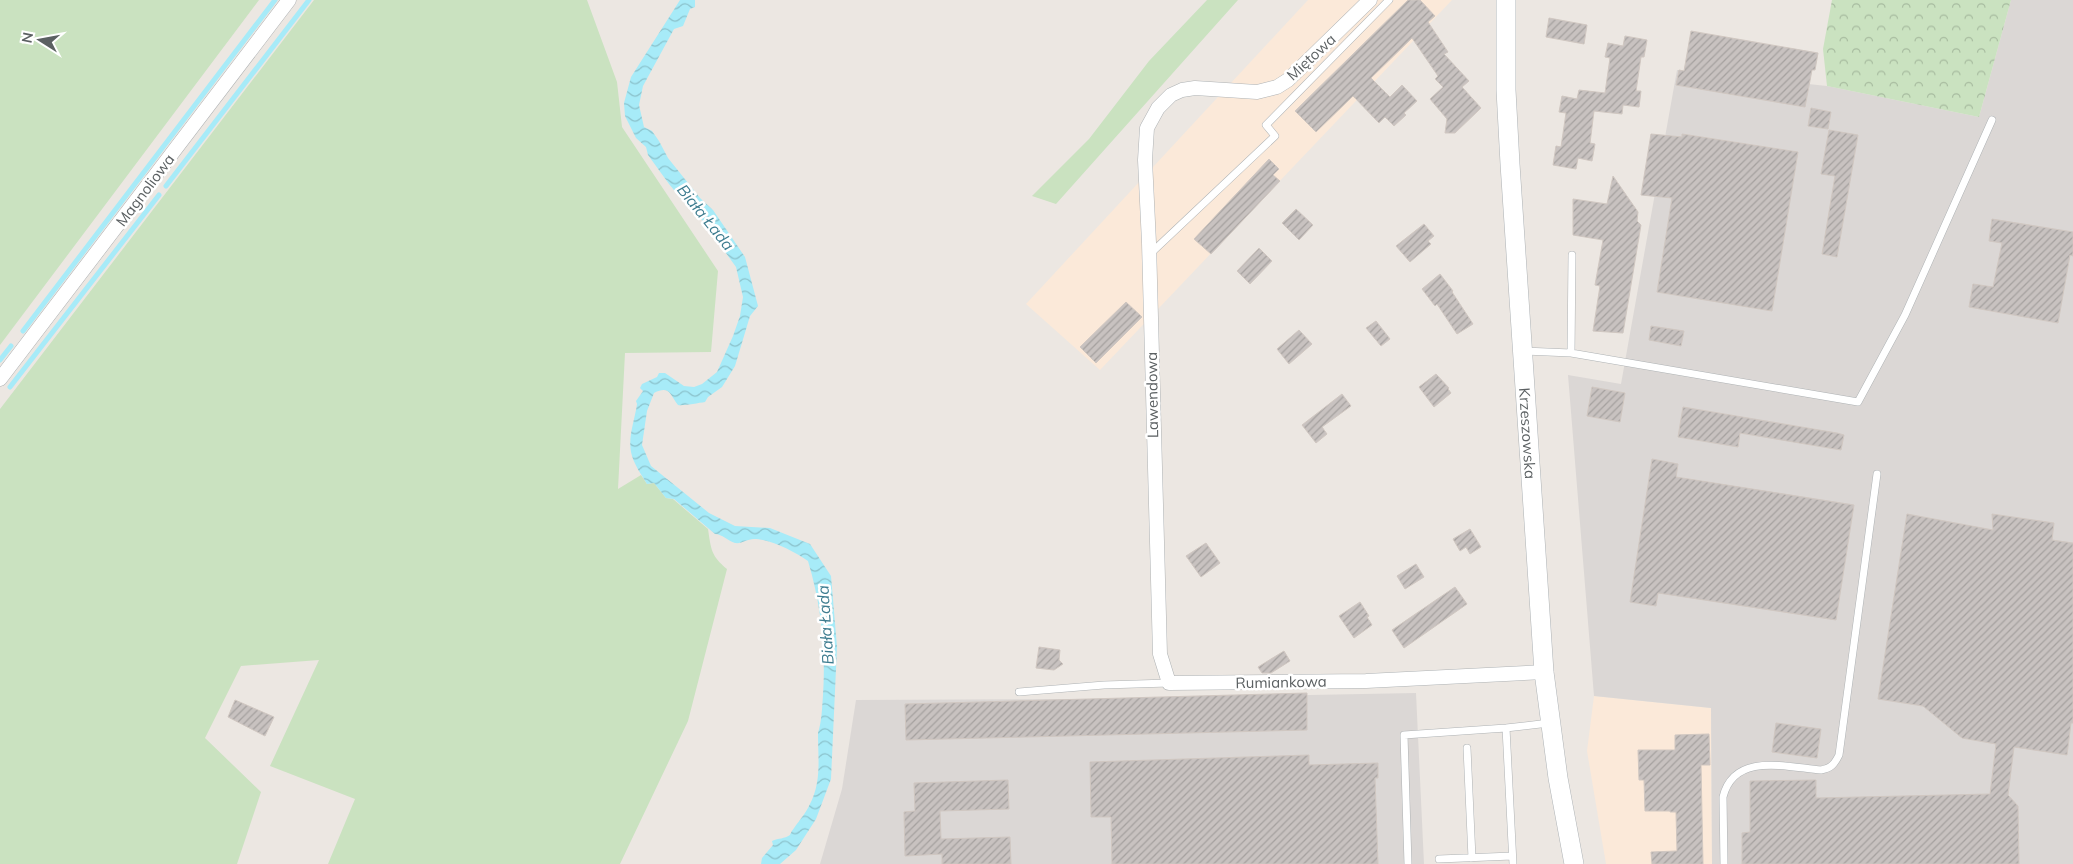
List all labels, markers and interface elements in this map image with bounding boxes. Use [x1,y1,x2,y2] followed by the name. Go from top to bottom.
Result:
[15,15,65,65] north arrow
[1283,30,1339,84] street label: Miętowa
[17,31,37,44] text: N
[112,150,178,230] street label: Magnoliowa
[673,180,739,254] water label: Biała Łada
[1142,352,1162,438] street label: Lawendowa
[1515,387,1541,479] street label: Krzeszowska
[812,584,838,665] water label: Biała Łada
[1235,672,1327,692] street label: Rumiankowa

